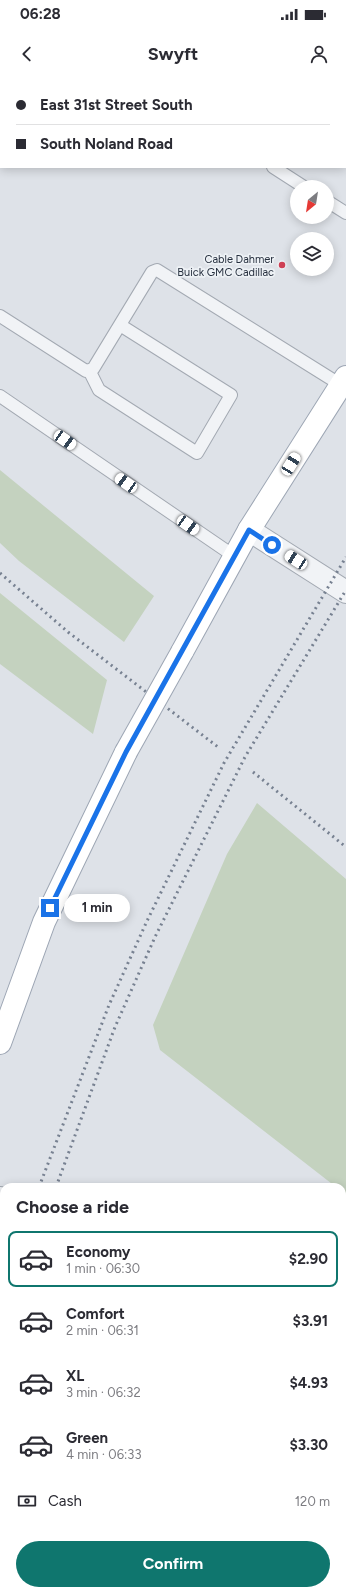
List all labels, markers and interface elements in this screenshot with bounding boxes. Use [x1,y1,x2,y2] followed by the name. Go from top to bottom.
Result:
[20,5,61,23] text: 06:28
[16,43,38,65] icon: back
[148,43,198,65] text: Swyft
[308,43,330,65] icon: person
[40,96,193,114] text: East 31st Street South
[40,135,173,153] text: South Noland Road
[290,180,334,224] north arrow
[290,180,334,276] map controls
[290,232,334,276] button: layers
[177,253,274,279] place label: Cable Dahmer Buick GMC Cadillac
[277,260,287,270] marker: Cable Dahmer Buick GMC Cadillac
[52,428,78,452] car
[280,451,302,477] car
[113,471,139,495] car
[175,513,201,537] car
[263,536,281,554] route start
[283,548,309,572] car
[64,894,130,922] callout: 1 min
[41,899,59,917] route end
[82,900,112,915] text: 1 min
[16,1196,129,1218] text: Choose a ride
[18,1241,54,1277] icon: car
[66,1243,131,1261] text: Economy
[289,1250,328,1268] text: $2.90
[66,1261,140,1276] text: 1 min · 06:30
[18,1303,54,1339] icon: car
[66,1305,125,1323] text: Comfort
[293,1312,328,1330] text: $3.91
[66,1323,139,1338] text: 2 min · 06:31
[18,1365,54,1401] icon: car
[66,1367,84,1385] text: XL
[289,1374,328,1392] text: $4.93
[66,1385,141,1400] text: 3 min · 06:32
[18,1427,54,1463] icon: car
[66,1429,108,1447] text: Green
[290,1436,328,1454] text: $3.30
[66,1447,141,1462] text: 4 min · 06:33
[16,1490,38,1512] icon: cash
[48,1492,82,1510] text: Cash
[295,1494,330,1509] text: 120 m
[16,1541,330,1587] button: Confirm

